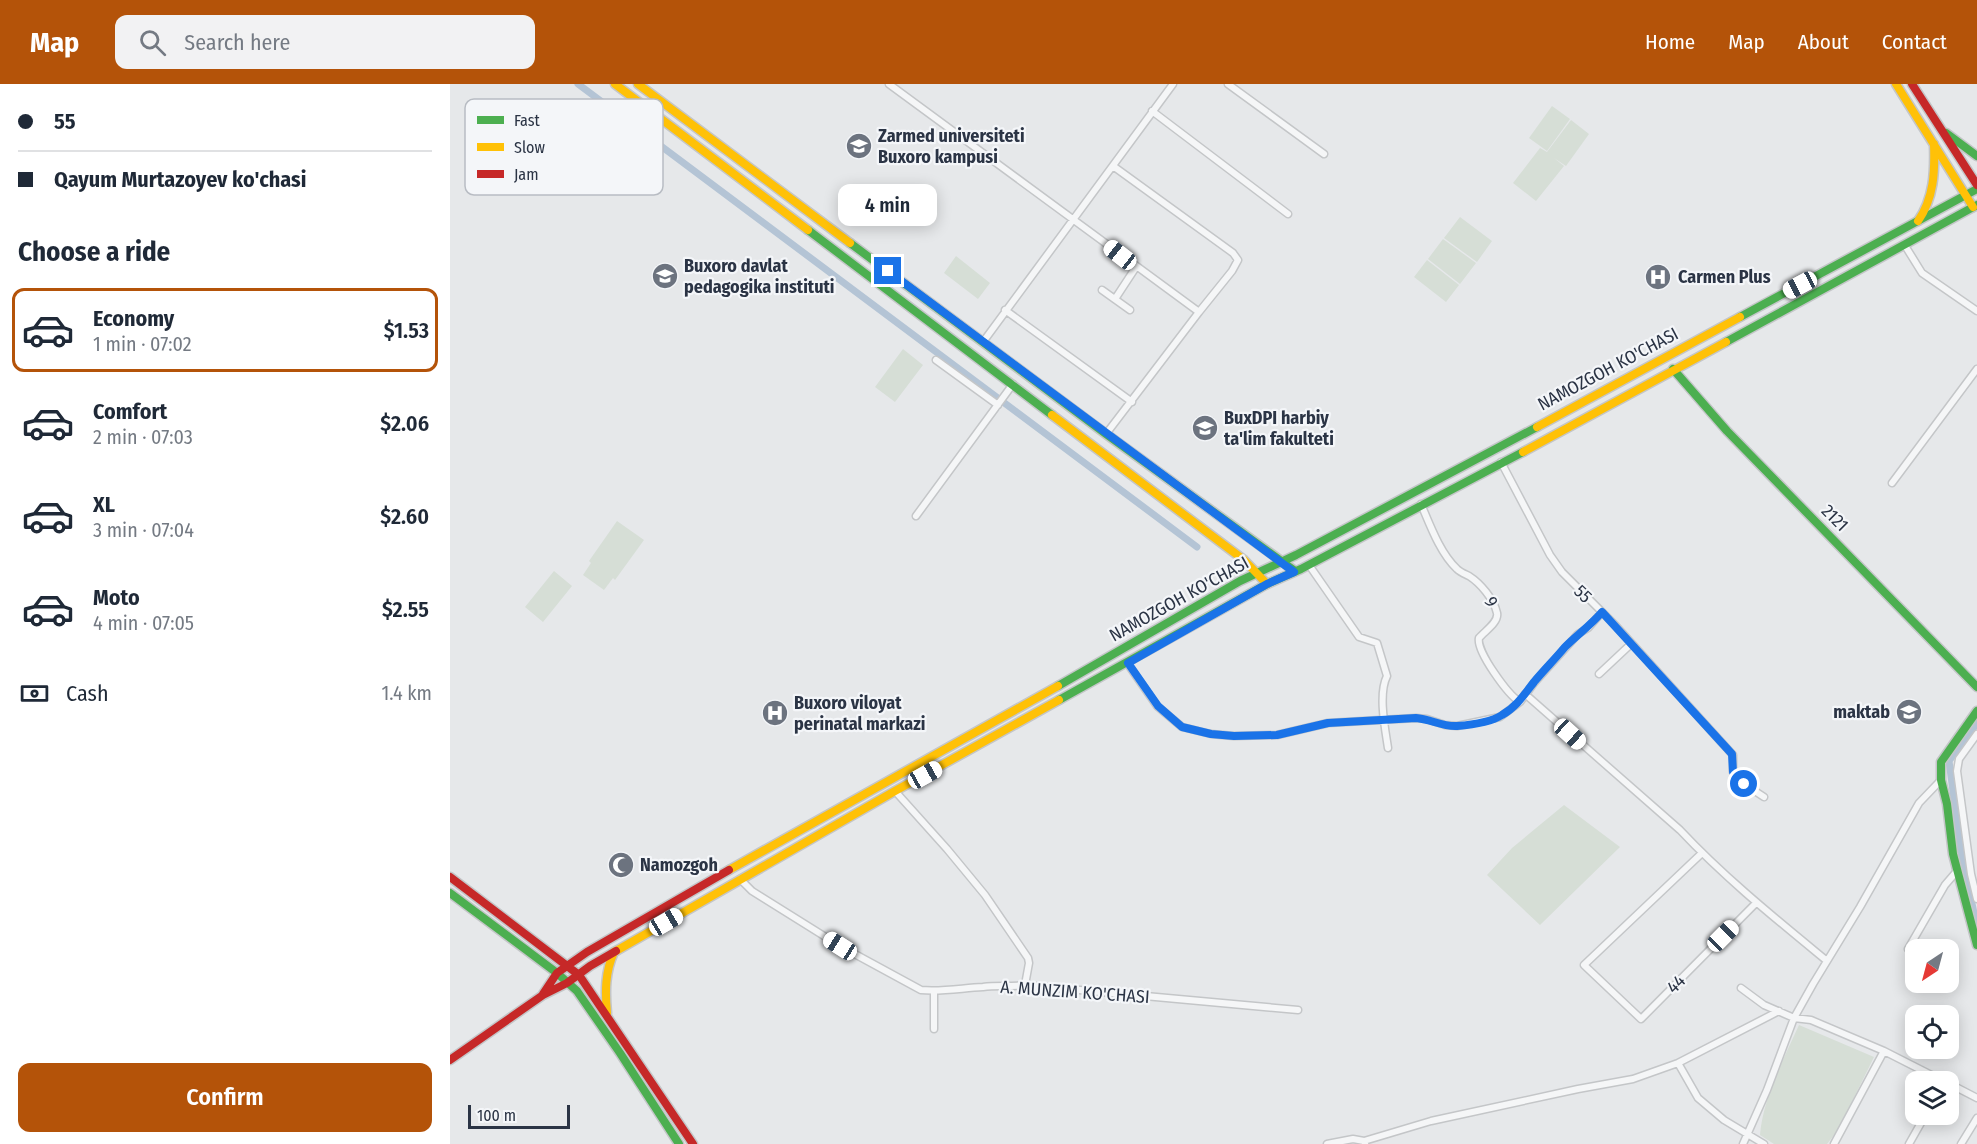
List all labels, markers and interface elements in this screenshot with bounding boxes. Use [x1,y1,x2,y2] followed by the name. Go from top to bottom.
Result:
[115,15,535,69] search box
[30,26,79,59] text: Map
[136,26,169,59] icon: search
[184,29,290,56] text: Search here
[1645,29,1695,55] text: Home
[1728,29,1765,55] text: Map
[1798,29,1849,55] text: About
[1882,29,1947,55] text: Contact
[465,99,663,195] legend
[54,108,76,135] text: 55
[514,111,541,130] text: Fast
[878,125,1025,168] place label: Zarmed universiteti Buxoro kampusi
[844,131,874,161] school or university icon: Zarmed universiteti Buxoro kampusi
[514,138,545,157] text: Slow
[514,165,539,184] text: Jam
[54,166,306,193] text: Qayum Murtazoyev ko'chasi
[838,184,938,226] callout: 4 min
[865,193,910,217] text: 4 min
[18,236,170,268] text: Choose a ride
[1100,237,1140,273] car
[684,255,834,298] place label: Buxoro davlat pedagogika instituti
[874,257,901,284] route end
[650,261,680,291] school or university icon: Buxoro davlat pedagogika instituti
[1643,262,1673,292] hospital icon: Carmen Plus
[1678,266,1771,288] place label: Carmen Plus
[1780,269,1820,301] car
[21,303,75,357] icon: car
[93,305,174,332] text: Economy
[384,317,429,344] text: $1.53
[1534,323,1682,415] street label: NAMOZGOH KO'CHASI
[93,332,192,356] text: 1 min · 07:02
[21,396,75,450] icon: car
[93,398,167,425] text: Comfort
[1224,407,1334,450] place label: BuxDPI harbiy ta'lim fakulteti
[380,410,429,437] text: $2.06
[1190,413,1220,443] school or university icon: BuxDPI harbiy ta'lim fakulteti
[93,425,193,449] text: 2 min · 07:03
[21,489,75,543] icon: car
[93,491,115,518] text: XL
[1817,500,1853,536] street label: 2121
[380,503,429,530] text: $2.60
[93,518,194,542] text: 3 min · 07:04
[1105,552,1253,646] street label: NAMOZGOH KO'CHASI
[1569,580,1597,608] street label: 55
[21,582,75,636] icon: car
[93,584,140,611] text: Moto
[1479,593,1503,611] street label: 9
[382,596,429,623] text: $2.55
[93,611,194,635] text: 4 min · 07:05
[18,677,51,710] icon: cash
[66,680,109,707] text: Cash
[382,681,432,705] text: 1.4 km
[794,692,925,735] place label: Buxoro viloyat perinatal markazi
[1894,697,1924,727] school or university icon: maktab
[760,698,790,728] hospital icon: Buxoro viloyat perinatal markazi
[1833,701,1890,723] place label: maktab
[1551,715,1589,753] car
[905,758,945,792] car
[1730,770,1757,797] route start
[606,850,636,880] mosque icon: Namozgoh
[640,854,718,876] place label: Namozgoh
[646,905,686,939] car
[1704,917,1742,955] car
[820,929,860,963] car
[1905,939,1959,993] north arrow
[1905,939,1959,1125] map controls
[1662,970,1690,998] street label: 44
[1000,976,1150,1008] street label: A. MUNZIM KO'CHASI
[1905,1005,1959,1059] button: locate
[18,1063,432,1132] button: Confirm
[1905,1071,1959,1125] button: layers
[468,1102,570,1130] scale bar
[477,1106,516,1125] text: 100 m

